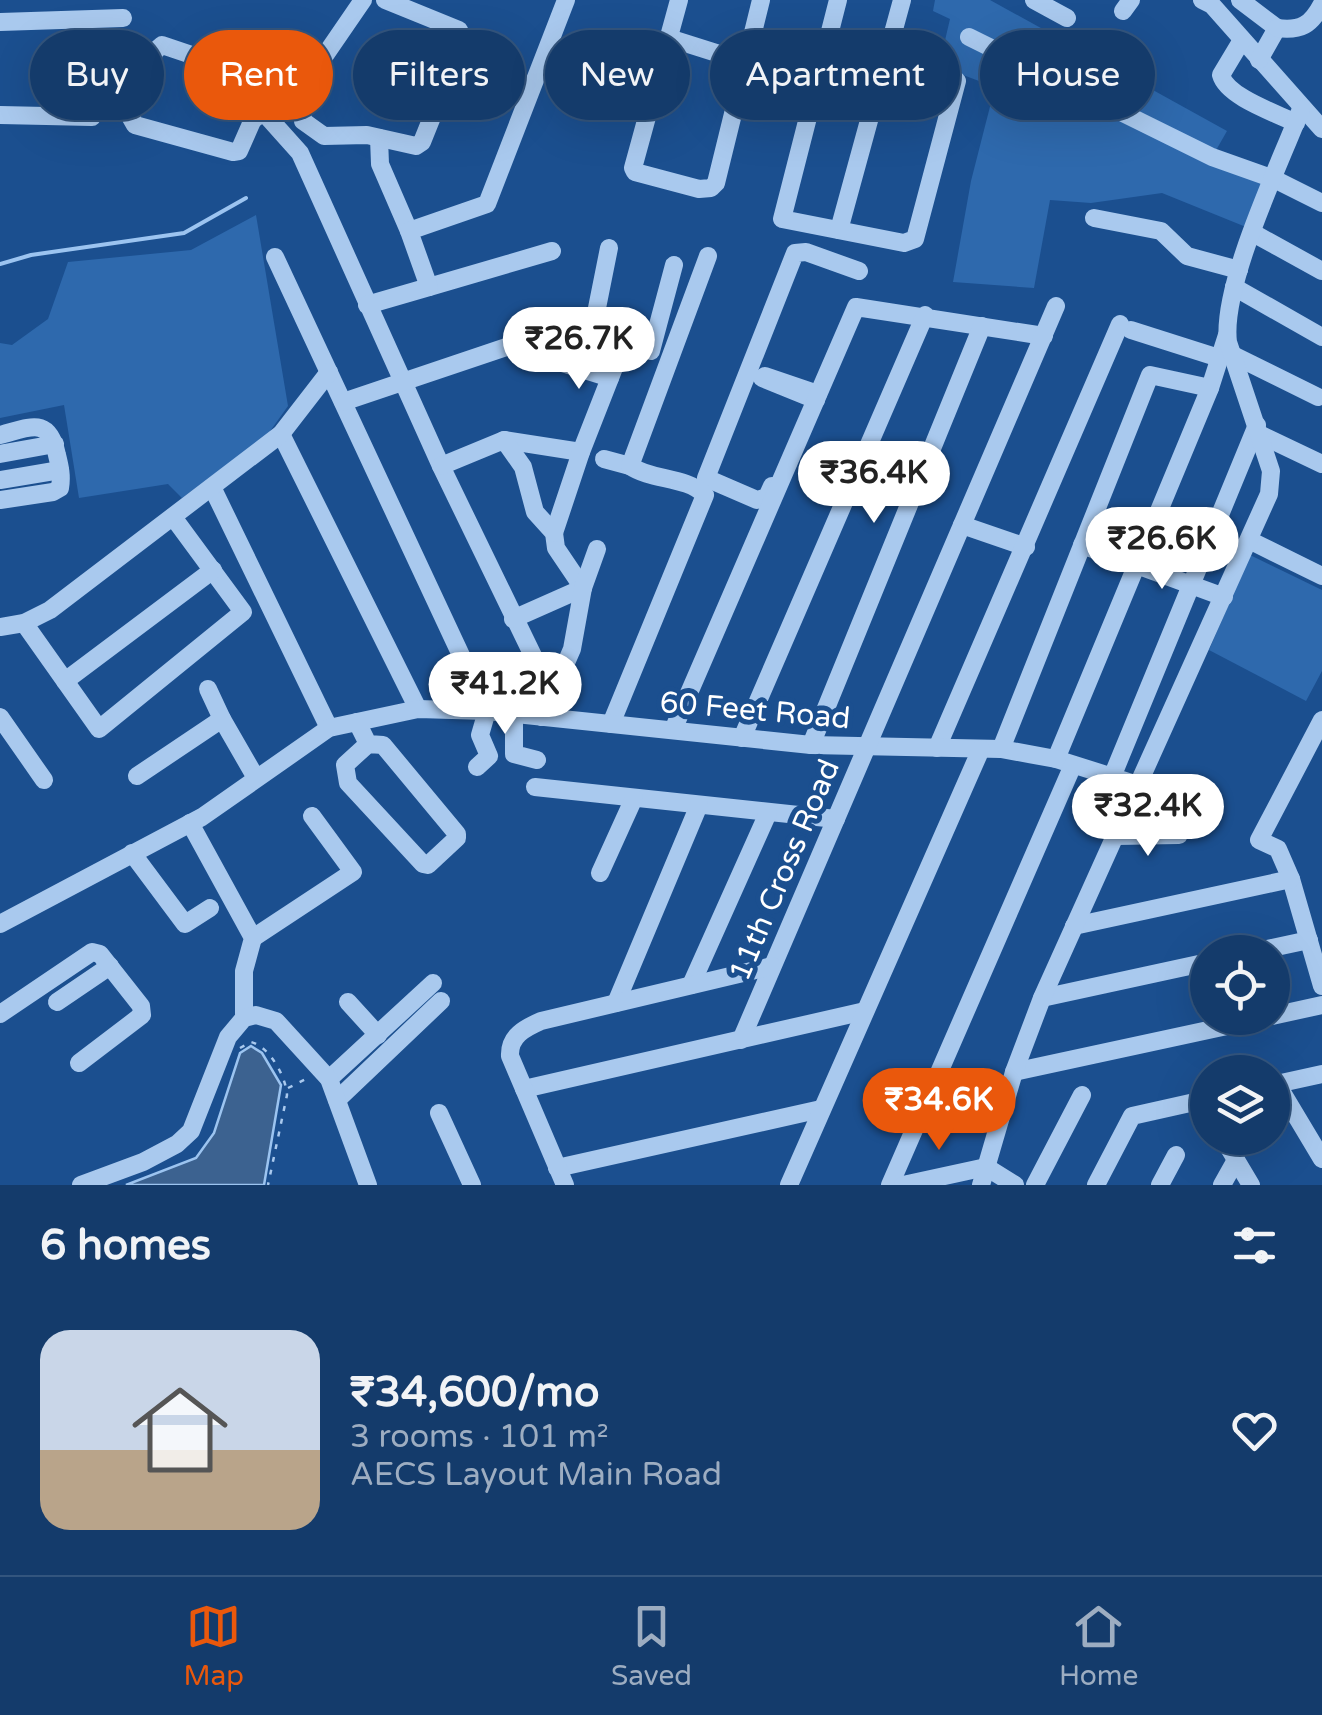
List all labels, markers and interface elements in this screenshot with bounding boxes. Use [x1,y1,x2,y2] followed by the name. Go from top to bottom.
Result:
[30,30,164,120] chip: Buy
[184,30,333,120] chip: Rent
[353,30,525,120] chip: Filters
[545,30,690,120] chip: New
[710,30,960,120] chip: Apartment
[980,30,1155,120] chip: House
[498,307,660,392] pin: ₹26.7K
[525,320,633,358] text: ₹26.7K
[793,441,955,526] pin: ₹36.4K
[820,454,928,492] text: ₹36.4K
[1081,507,1243,592] pin: ₹26.6K
[1108,520,1216,558] text: ₹26.6K
[424,652,586,737] pin: ₹41.2K
[451,665,559,703] text: ₹41.2K
[658,684,852,737] street label: 60 Feet Road
[721,754,848,987] street label: 11th Cross Road
[1067,774,1229,859] pin: ₹32.4K
[1094,787,1202,825] text: ₹32.4K
[1190,935,1290,1155] map controls
[1190,935,1290,1035] button: locate
[1190,1055,1290,1155] button: layers
[858,1068,1020,1153] pin: ₹34.6K
[885,1081,993,1119] text: ₹34.6K
[1227,1218,1282,1273] icon: filters
[40,1220,211,1271] text: 6 homes
[350,1367,599,1418] text: ₹34,600/mo
[120,1370,240,1490] icon: home
[1227,1403,1282,1458] icon: heart
[350,1418,609,1456] text: 3 rooms · 101 m²
[350,1456,722,1494] text: AECS Layout Main Road
[184,1599,244,1693] tab: Map
[611,1599,692,1693] tab: Saved
[1059,1599,1138,1693] tab: Home

